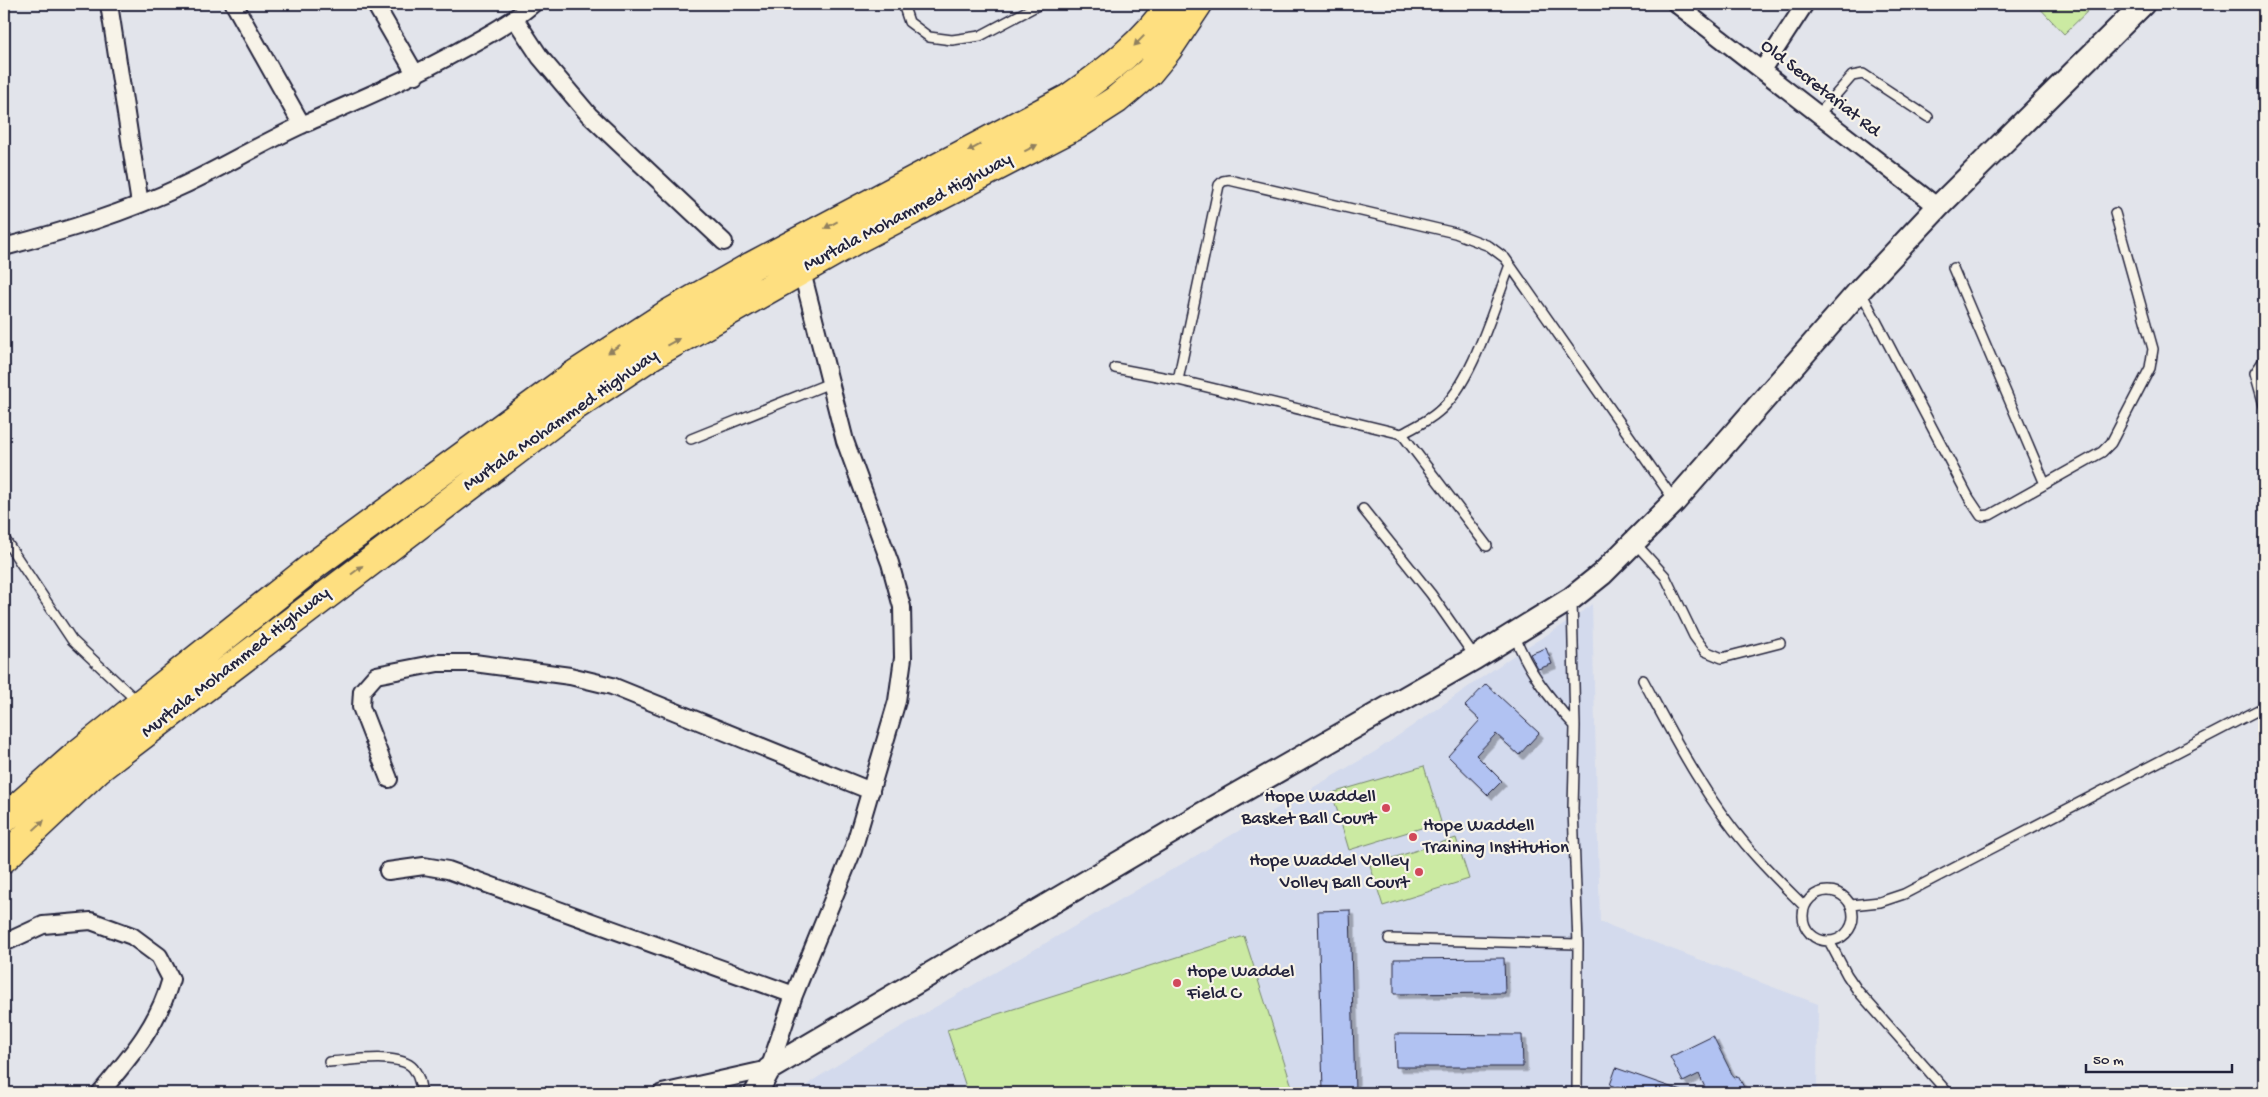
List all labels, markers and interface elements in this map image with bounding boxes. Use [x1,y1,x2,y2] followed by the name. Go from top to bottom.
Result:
[1133,34,1145,46] one-way arrow
[1755,35,1886,144] street label: Old Secretariat Rd
[967,144,982,152] one-way arrow
[1024,144,1038,152] one-way arrow
[800,148,1017,278] street label: Murtala Mohammed Highway
[824,221,838,229] one-way arrow
[667,338,680,347] one-way arrow
[459,344,664,497] street label: Murtala Mohammed Highway
[608,344,621,354] one-way arrow
[350,565,363,576] one-way arrow
[137,582,335,744] street label: Murtala Mohammed Highway
[1241,786,1378,831] place label: Hope Waddell Basket Ball Court
[1380,802,1392,814] marker: Hope Waddell Basket Ball Court
[1422,815,1569,860] place label: Hope Waddell Training Institution
[33,819,45,831] one-way arrow
[1407,831,1419,843] marker: Hope Waddell Training Institution
[1249,850,1411,895] place label: Hope Waddel Volley Volley Ball Court
[1413,866,1425,878] marker: Hope Waddel Volley Volley Ball Court
[1186,961,1294,1006] place label: Hope Waddel Field C
[1171,977,1183,989] marker: Hope Waddel Field C
[2086,1042,2232,1074] scale bar
[2093,1052,2124,1070] text: 50 m

